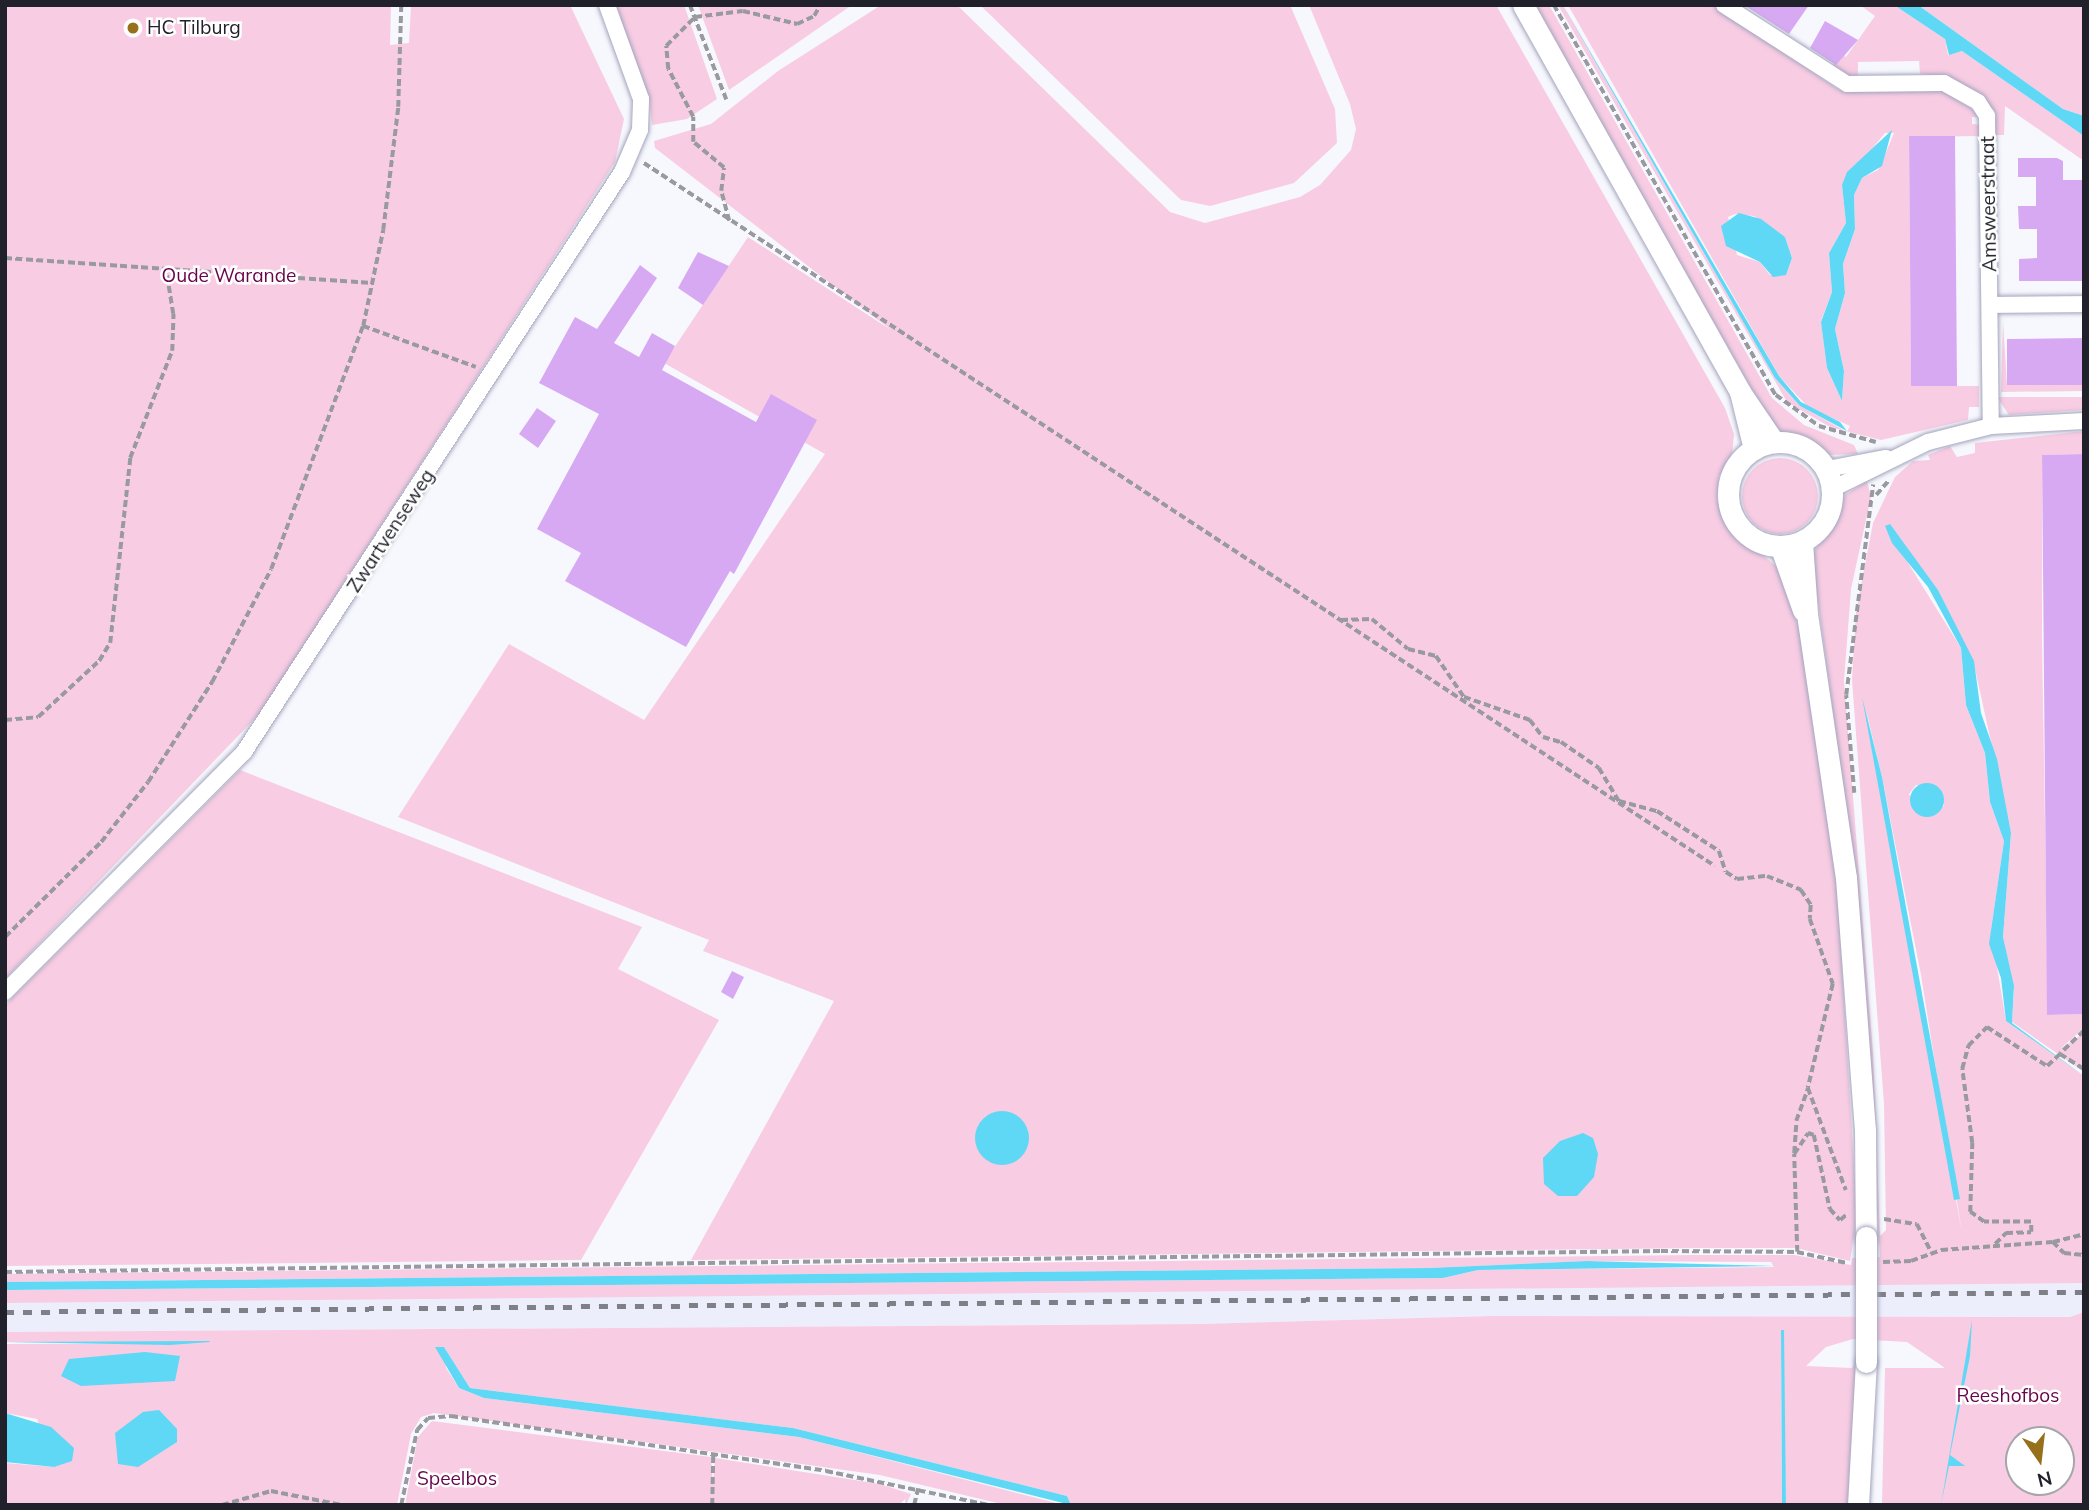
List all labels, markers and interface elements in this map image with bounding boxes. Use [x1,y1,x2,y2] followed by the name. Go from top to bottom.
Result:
[147,17,241,39] place label: HC Tilburg
[125,20,141,36] marker: HC Tilburg
[1976,136,2002,272] street label: Amsweerstraat
[162,265,296,287] park label: Oude Warande
[343,465,439,597] street label: Zwartvenseweg
[1956,1385,2060,1407] park label: Reeshofbos
[2005,1426,2075,1496] north arrow
[2035,1466,2054,1493] text: N
[417,1468,497,1490] park label: Speelbos

